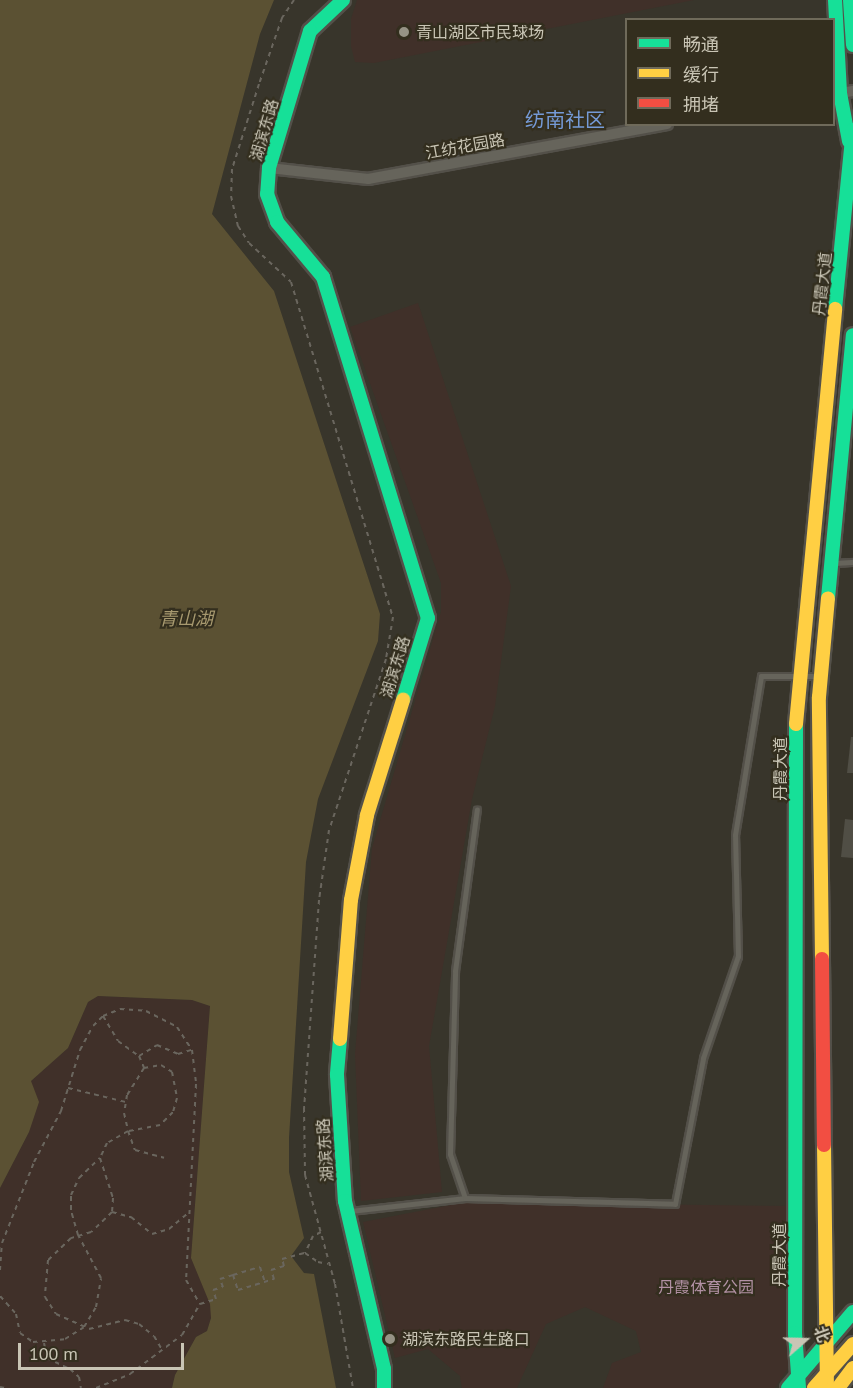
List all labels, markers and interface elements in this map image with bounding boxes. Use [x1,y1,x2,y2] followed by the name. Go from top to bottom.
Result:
[625,18,835,126] legend
[416,22,544,42] place label: 青山湖区市民球场
[397,25,411,39] marker: 青山湖区市民球场
[683,33,719,56] text: 畅通
[683,63,719,86] text: 缓行
[683,93,719,116] text: 拥堵
[246,97,282,163] street label: 湖滨东路
[525,108,605,132] district label: 纺南社区
[424,130,506,162] street label: 江纺花园路
[809,251,835,317] street label: 丹霞大道
[159,608,213,630] water label: 青山湖
[376,634,414,700] street label: 湖滨东路
[770,737,790,801] street label: 丹霞大道
[313,1117,337,1183] street label: 湖滨东路
[769,1223,789,1287] street label: 丹霞大道
[658,1277,754,1297] park label: 丹霞体育公园
[775,1310,835,1370] north arrow
[810,1323,834,1345] text: 北
[402,1329,530,1349] place label: 湖滨东路民生路口
[21,1331,188,1369] scale bar
[383,1332,397,1346] marker: 湖滨东路民生路口
[29,1342,78,1365] text: 100 m

